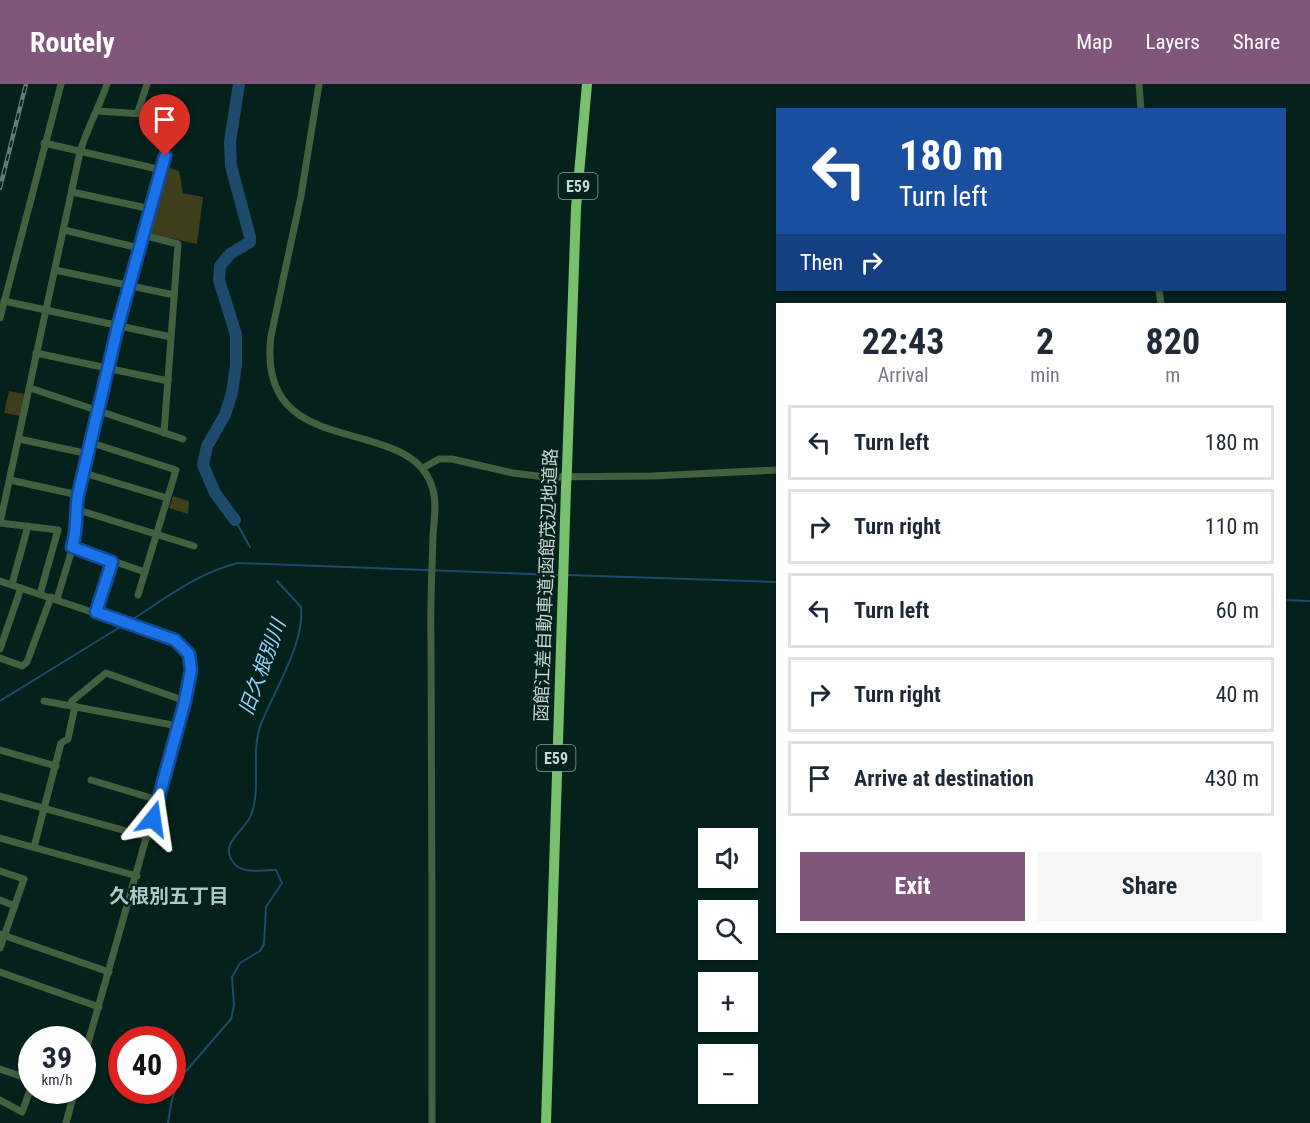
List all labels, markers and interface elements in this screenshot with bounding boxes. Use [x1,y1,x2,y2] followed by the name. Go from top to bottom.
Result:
[30,26,115,59] text: Routely
[1076,30,1113,54] text: Map
[1146,30,1200,54] text: Layers
[1233,30,1280,54] text: Share
[139,94,190,156] pin
[148,103,181,136] icon: arrive
[899,131,1004,180] text: 180 m
[800,132,878,210] icon: left
[558,173,598,199] road number: E59
[899,181,988,213] text: Turn left
[855,246,888,279] icon: right
[800,250,843,275] text: Then
[862,321,944,363] text: 22:43
[1036,321,1054,363] text: 2
[1146,321,1200,363] text: 820
[878,363,929,387] text: Arrival
[1030,363,1060,387] text: min
[1165,363,1180,387] text: m
[803,426,836,459] icon: left
[854,430,929,455] text: Turn left
[1205,430,1259,455] text: 180 m
[530,448,561,722] street label: 函館江差自動車道;函館茂辺地道路
[803,510,836,543] icon: right
[854,514,941,539] text: Turn right
[1205,514,1259,539] text: 110 m
[803,594,836,627] icon: left
[854,598,929,623] text: Turn left
[1216,598,1259,623] text: 60 m
[234,614,291,718] water label: 旧久根別川
[803,678,836,711] icon: right
[854,682,941,707] text: Turn right
[1216,682,1259,707] text: 40 m
[536,745,576,771] road number: E59
[803,762,836,795] icon: arrive
[854,766,1034,791] text: Arrive at destination
[1205,766,1259,791] text: 430 m
[121,787,185,851] position arrow
[698,828,758,1104] map controls
[698,828,758,888] button: sound
[800,852,1025,921] button: Exit
[1037,852,1262,921] button: Share
[109,884,229,908] district label: 久根別五丁目
[698,900,758,960] button: search
[698,972,758,1032] button: +
[108,1026,186,1104] speed limit sign: 40
[42,1040,72,1075] text: 39
[698,1044,758,1104] button: −
[42,1071,72,1089] text: km/h

